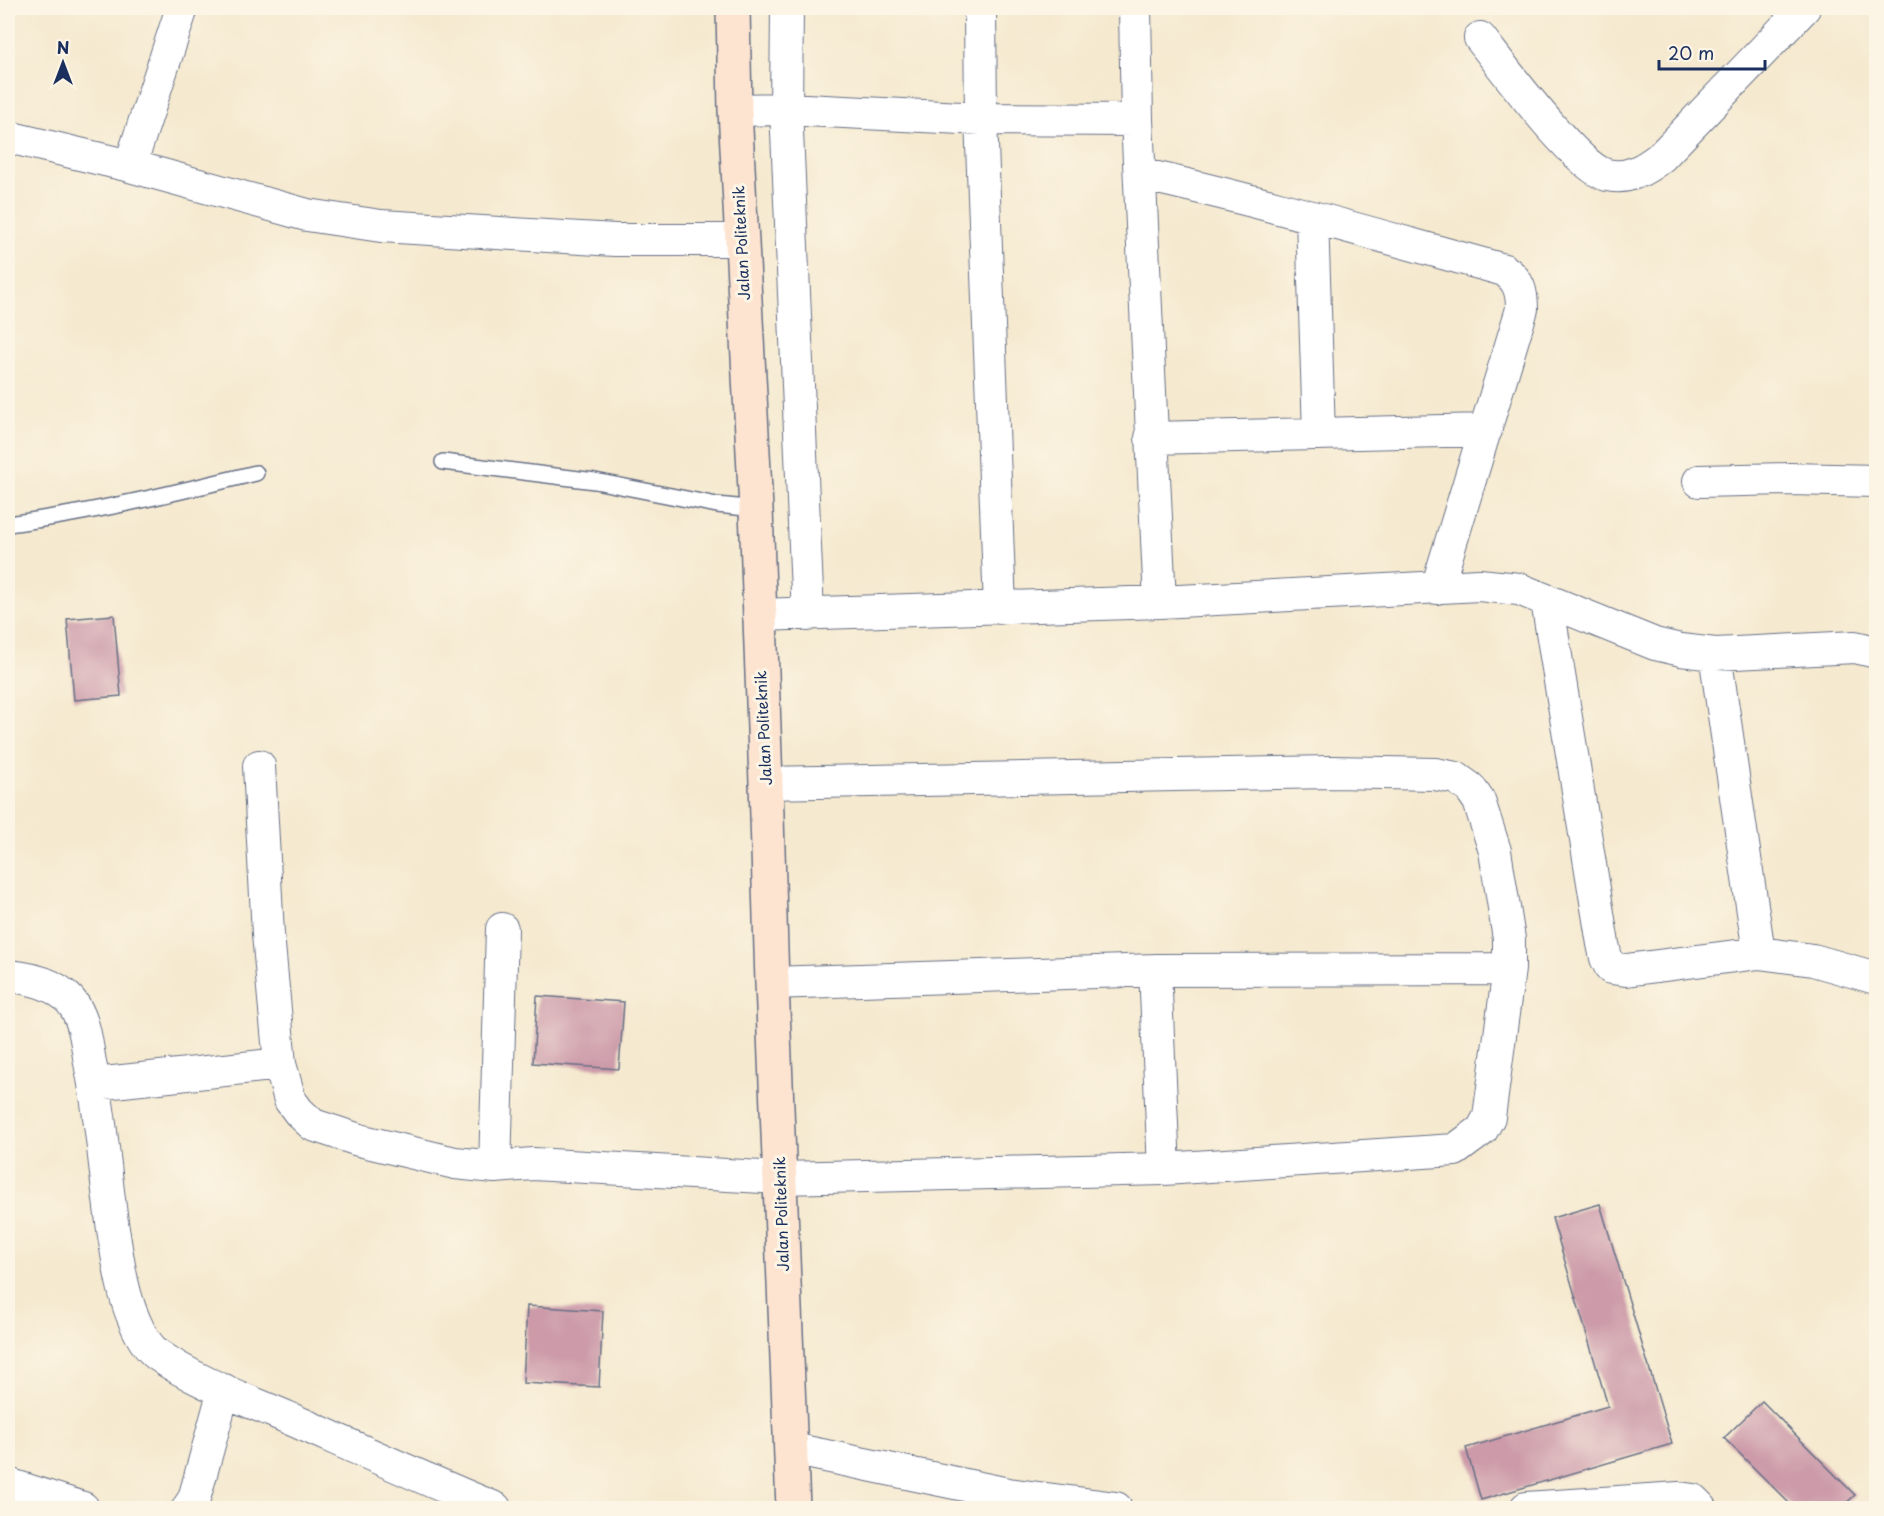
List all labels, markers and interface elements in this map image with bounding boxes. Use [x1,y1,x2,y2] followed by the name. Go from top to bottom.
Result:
[33,33,93,93] north arrow
[1659,33,1766,71] scale bar
[57,35,69,59] text: N
[1668,39,1714,66] text: 20 m
[726,185,755,301] street label: Jalan Politeknik
[748,670,777,786] street label: Jalan Politeknik
[767,1156,794,1272] street label: Jalan Politeknik

